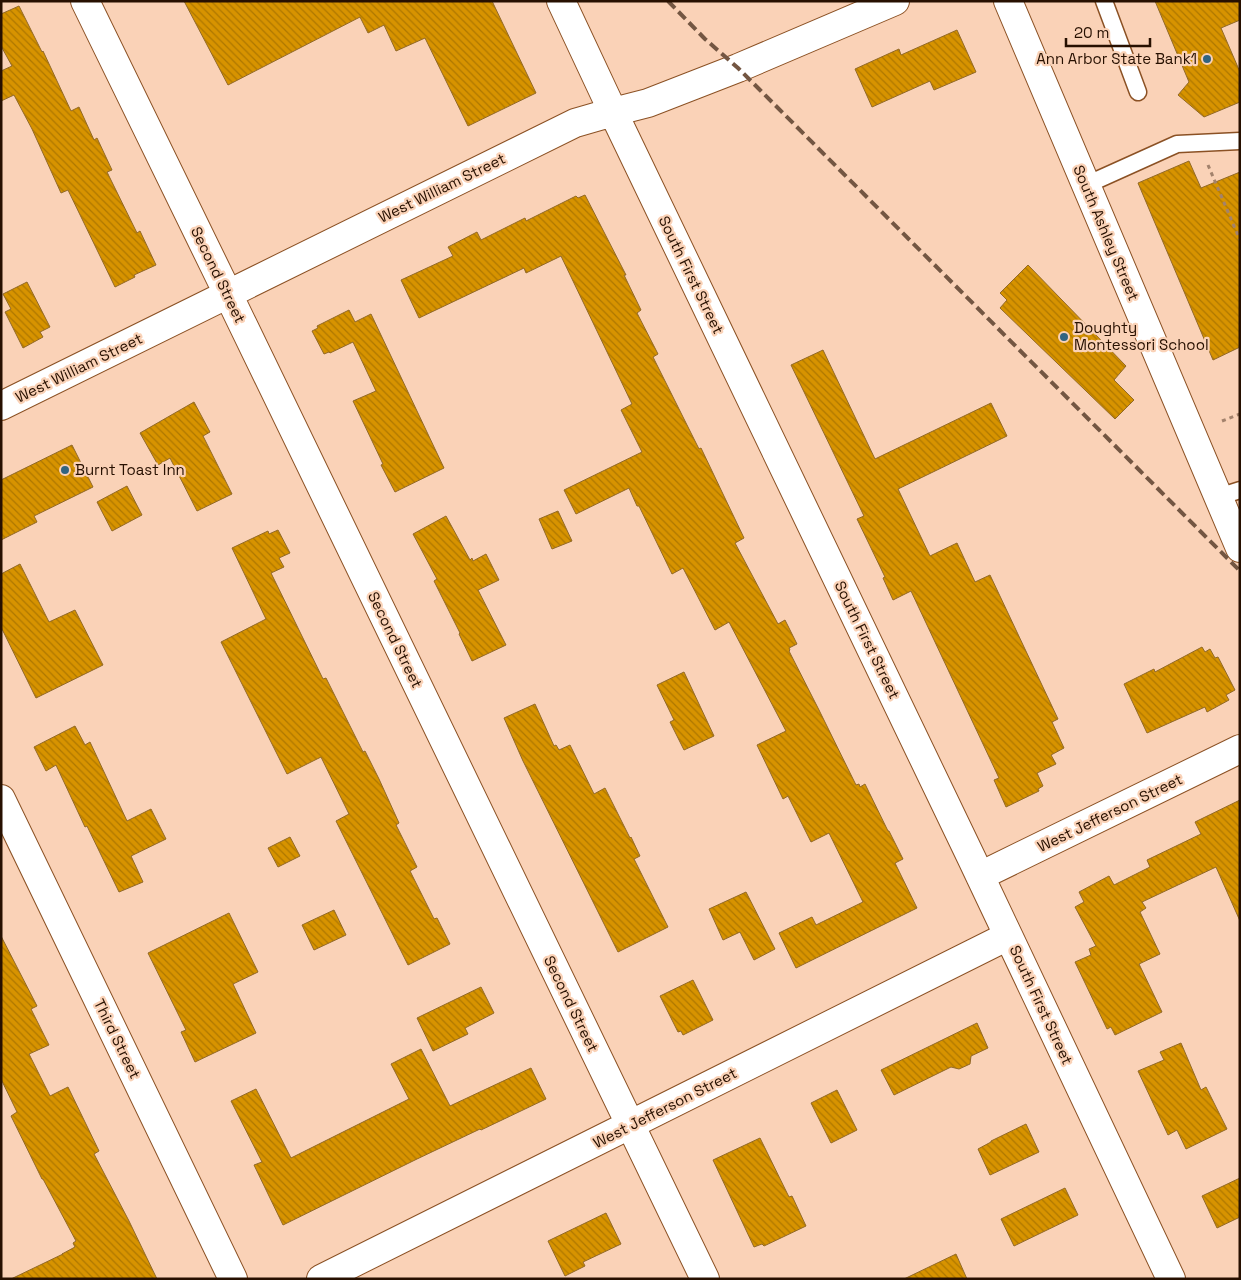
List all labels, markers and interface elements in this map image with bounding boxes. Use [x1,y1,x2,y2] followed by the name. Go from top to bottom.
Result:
[1066,15,1150,47] scale bar
[1074,23,1109,42] text: 20 m
[1036,49,1197,68] place label: Ann Arbor State Bank1
[1201,53,1213,65] marker: Ann Arbor State Bank1
[375,148,509,227] street label: West William Street
[1069,162,1144,304] street label: South Ashley Street
[655,213,728,337] street label: South First Street
[187,223,250,326] street label: Second Street
[1074,318,1209,354] place label: Doughty Montessori School
[12,328,146,407] street label: West William Street
[1058,331,1070,343] marker: Doughty Montessori School
[75,460,185,479] place label: Burnt Toast Inn
[59,464,71,476] marker: Burnt Toast Inn
[831,578,904,702] street label: South First Street
[364,588,427,691] street label: Second Street
[1034,769,1185,856] street label: West Jefferson Street
[1006,942,1077,1067] street label: South First Street
[540,952,603,1055] street label: Second Street
[90,996,145,1082] street label: Third Street
[590,1063,740,1152] street label: West Jefferson Street

